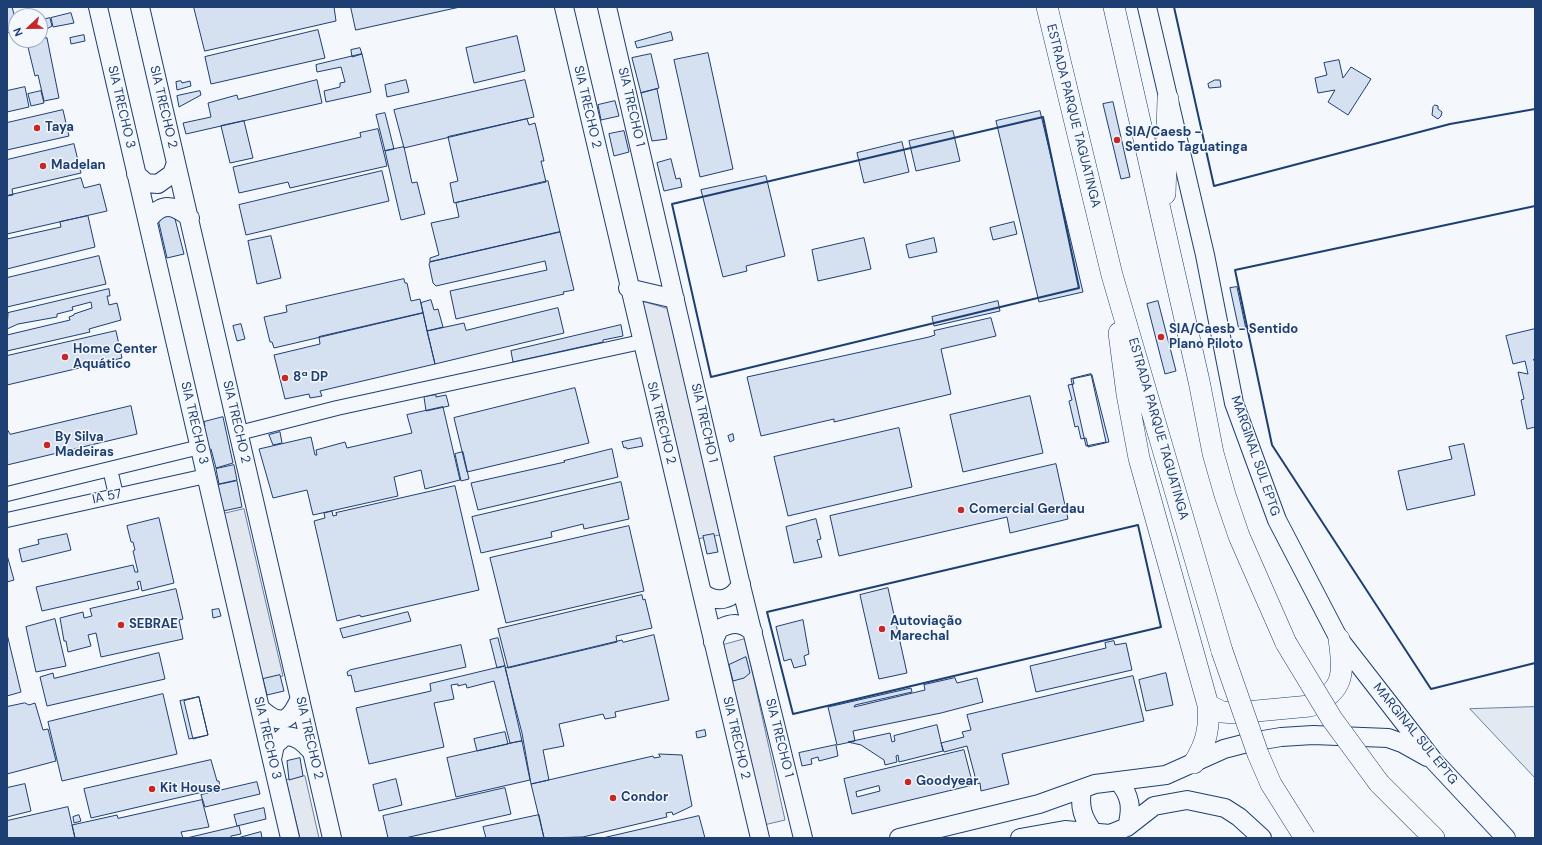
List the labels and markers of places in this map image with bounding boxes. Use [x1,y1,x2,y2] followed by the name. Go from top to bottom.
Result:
[45,120,74,136] place label: Taya
[32,123,42,133] marker: Taya
[1125,125,1248,156] place label: SIA/Caesb - Sentido Taguatinga
[1112,135,1122,145] marker: SIA/Caesb - Sentido Taguatinga
[51,158,106,174] place label: Madelan
[38,161,48,171] marker: Madelan
[1169,322,1298,353] place label: SIA/Caesb - Sentido Plano Piloto
[1156,332,1166,342] marker: SIA/Caesb - Sentido Plano Piloto
[73,342,157,373] place label: Home Center Aquático
[60,352,70,362] marker: Home Center Aquático
[293,370,328,386] place label: 8ª DP
[280,373,290,383] marker: 8ª DP
[55,430,114,461] place label: By Silva Madeiras
[42,440,52,450] marker: By Silva Madeiras
[969,502,1085,518] place label: Comercial Gerdau
[956,505,966,515] marker: Comercial Gerdau
[890,614,962,645] place label: Autoviação Marechal
[129,617,178,633] place label: SEBRAE
[116,620,126,630] marker: SEBRAE
[877,624,887,634] marker: Autoviação Marechal
[916,774,979,790] place label: Goodyear
[903,777,913,787] marker: Goodyear
[160,781,221,797] place label: Kit House
[147,784,157,794] marker: Kit House
[621,790,668,806] place label: Condor
[608,793,618,803] marker: Condor

